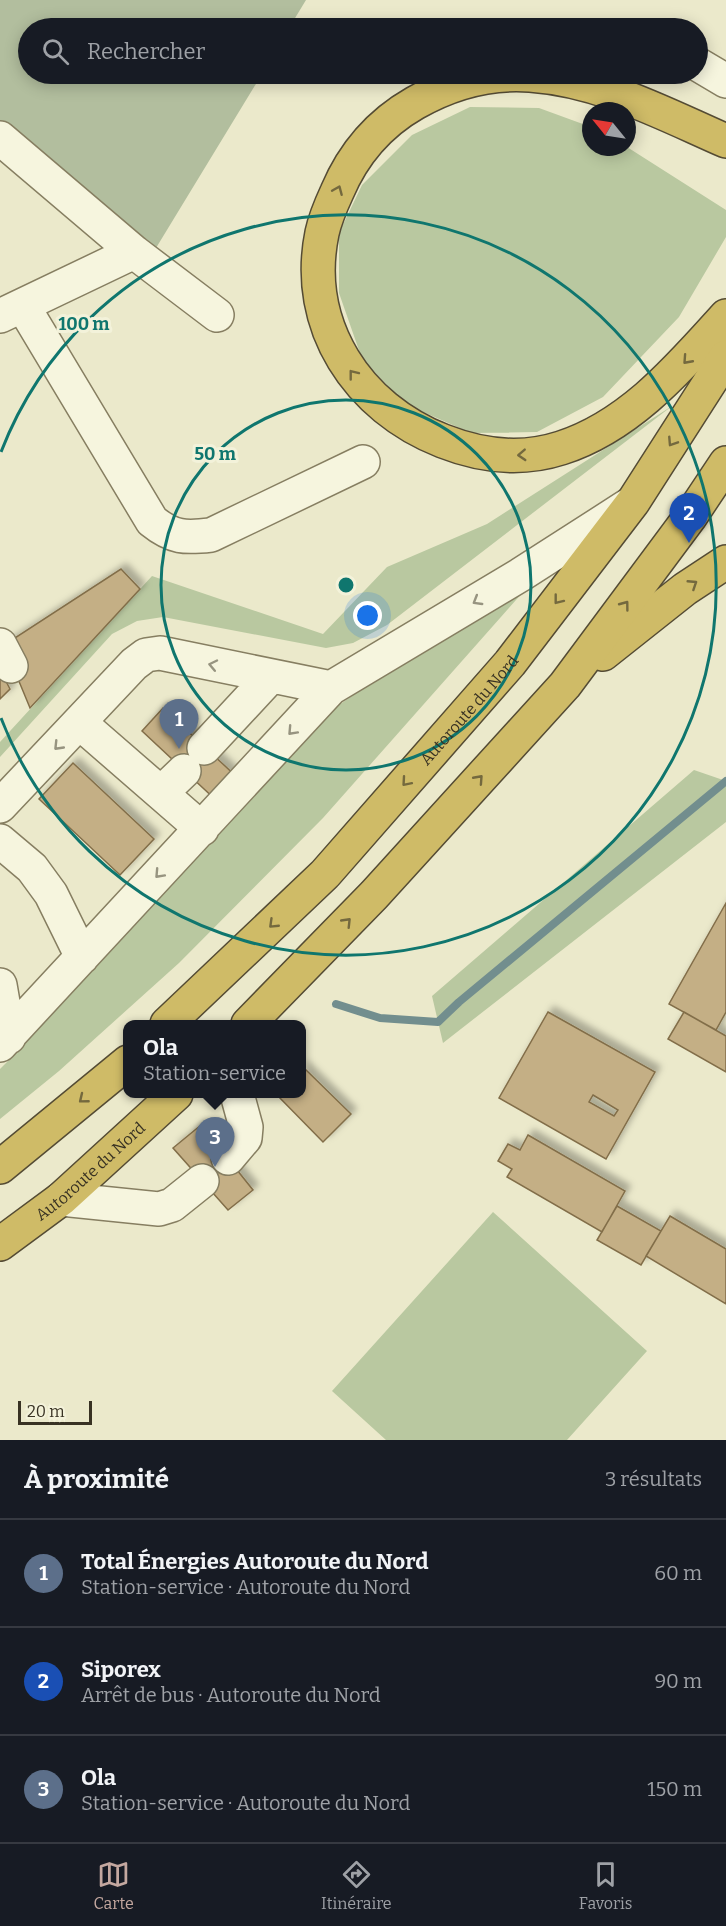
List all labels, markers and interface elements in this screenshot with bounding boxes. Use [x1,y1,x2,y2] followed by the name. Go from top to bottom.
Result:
[18,18,708,84] search box
[39,35,72,68] icon: search
[87,38,205,65] text: Rechercher
[582,102,636,156] north arrow
[331,185,343,196] one-way arrow
[58,313,110,335] text: 100 m
[683,353,694,363] one-way arrow
[350,370,361,381] one-way arrow
[667,436,679,446] one-way arrow
[194,443,236,465] text: 50 m
[517,448,526,461] one-way arrow
[670,494,708,543] pin: 2
[336,575,356,595] centre of rings
[686,580,697,591] one-way arrow
[473,593,483,605] one-way arrow
[554,594,565,605] one-way arrow
[353,601,382,630] your location
[618,601,629,612] one-way arrow
[416,651,523,769] street label: Autoroute du Nord
[208,659,218,672] one-way arrow
[160,700,198,749] pin: 1
[288,724,299,735] one-way arrow
[54,740,65,750] one-way arrow
[402,775,413,786] one-way arrow
[472,775,483,786] one-way arrow
[155,868,166,878] one-way arrow
[269,917,279,928] one-way arrow
[340,919,351,930] one-way arrow
[123,1020,306,1098] popup
[143,1034,178,1061] text: Ola
[143,1061,286,1085] text: Station-service
[79,1092,90,1103] one-way arrow
[32,1118,149,1225] street label: Autoroute du Nord
[196,1118,234,1167] pin: 3
[18,1398,92,1426] scale bar
[27,1402,64,1421] text: 20 m
[24,1464,169,1495] text: À proximité
[605,1467,702,1491] text: 3 résultats
[81,1548,429,1575] text: Total Énergies Autoroute du Nord
[39,1561,48,1585] text: 1
[654,1561,702,1585] text: 60 m
[81,1575,410,1599] text: Station-service · Autoroute du Nord
[81,1656,161,1683] text: Siporex
[38,1669,49,1693] text: 2
[654,1669,702,1693] text: 90 m
[81,1683,381,1707] text: Arrêt de bus · Autoroute du Nord
[81,1764,116,1791] text: Ola
[38,1777,49,1801] text: 3
[647,1777,702,1801] text: 150 m
[81,1791,410,1815] text: Station-service · Autoroute du Nord
[94,1858,134,1913] tab: Carte
[321,1858,392,1913] tab: Itinéraire
[579,1858,632,1913] tab: Favoris

